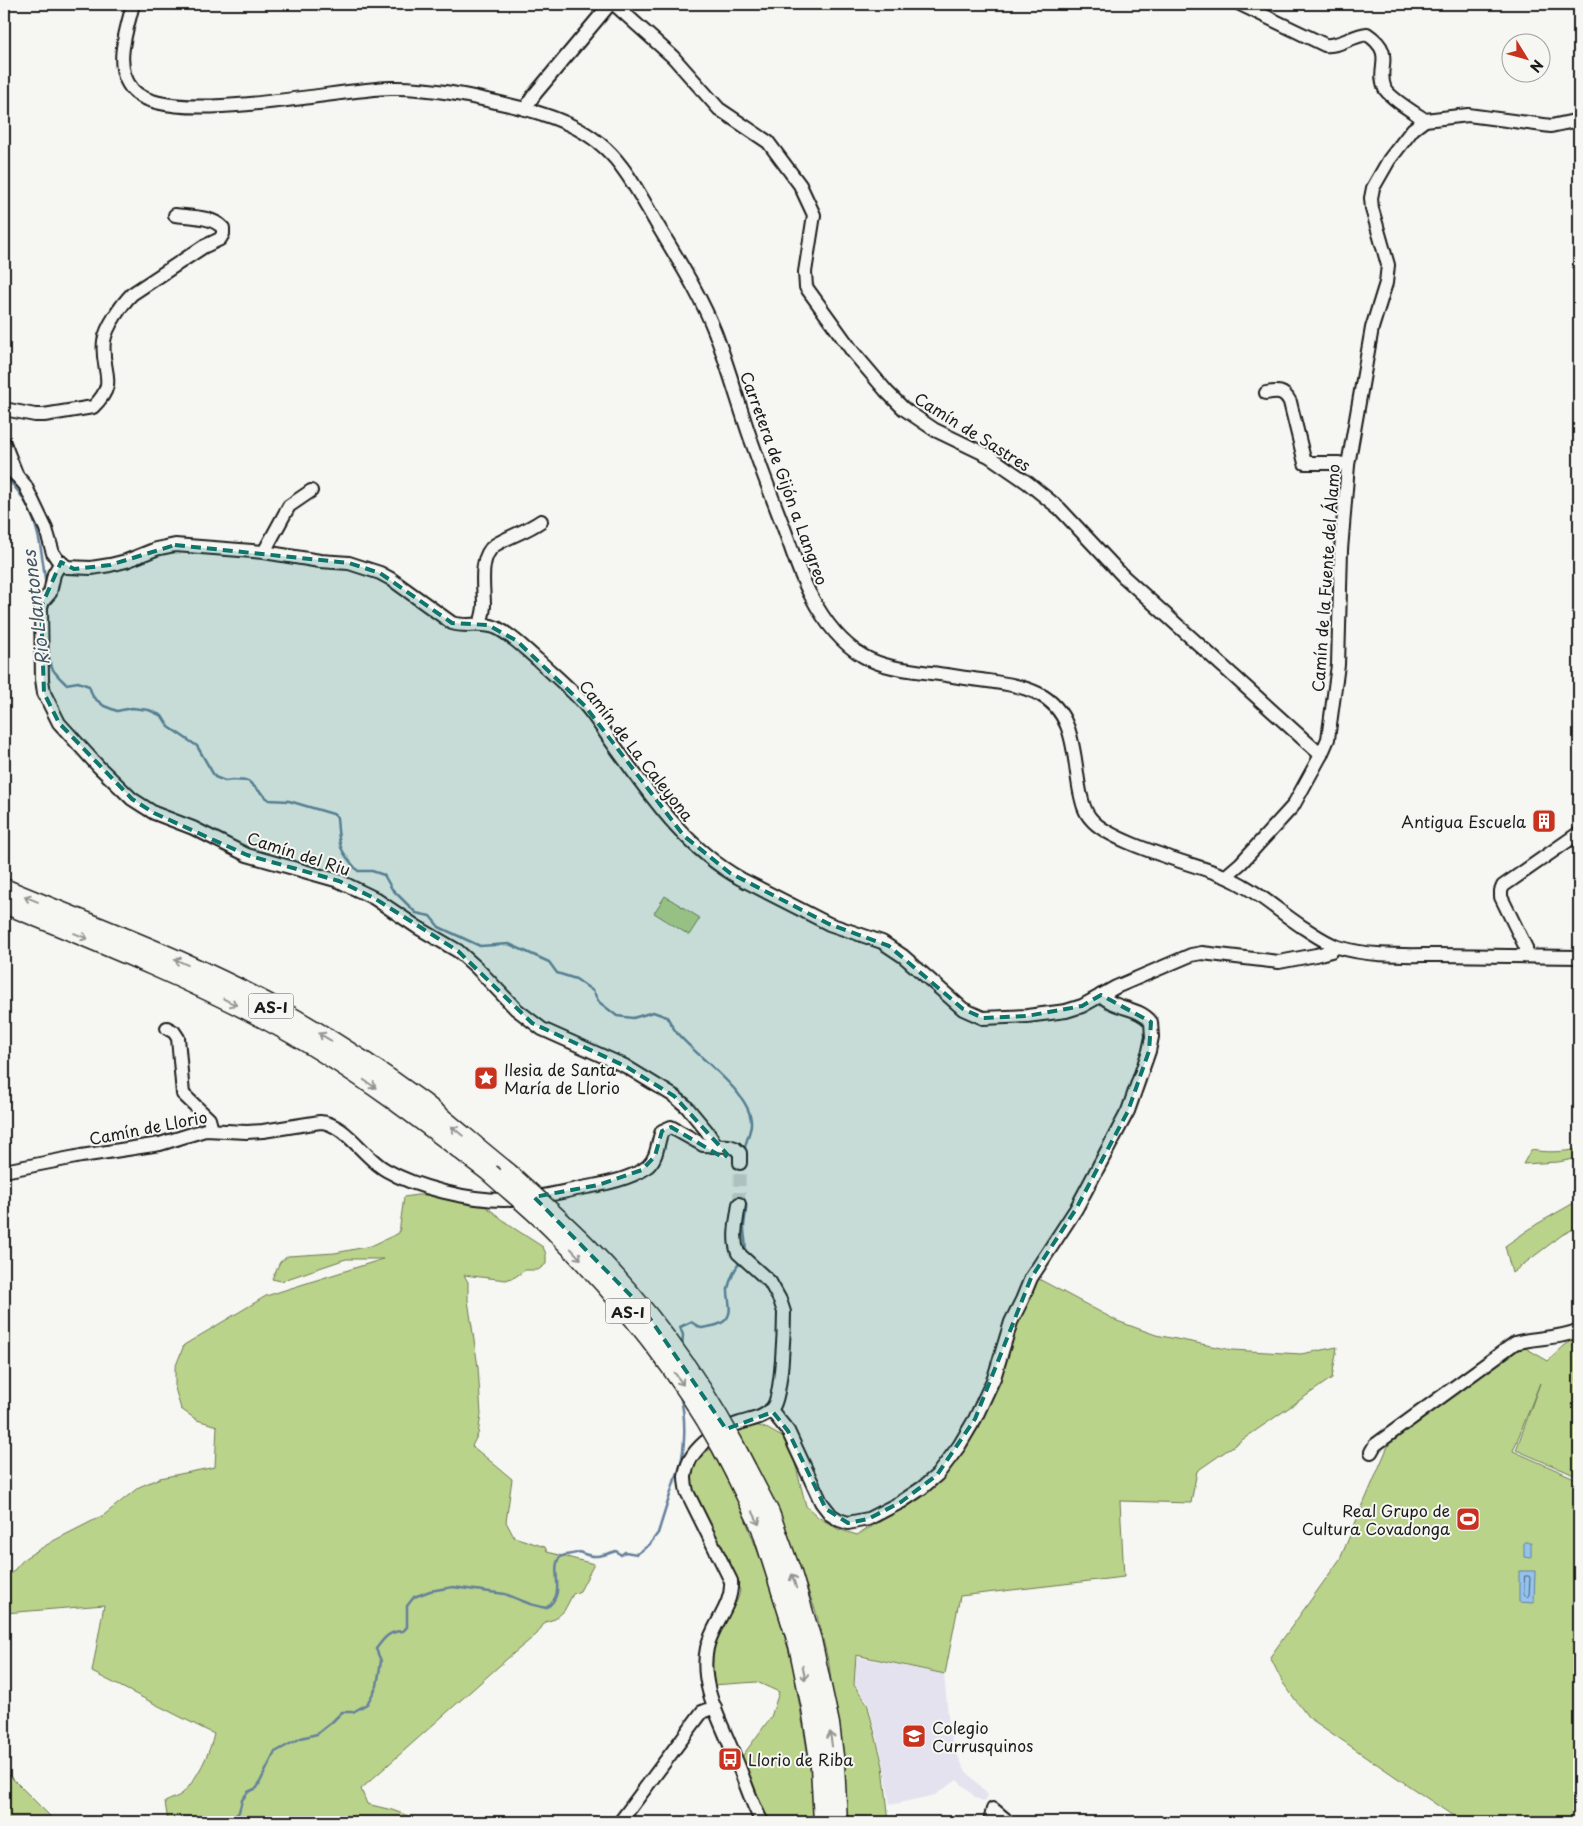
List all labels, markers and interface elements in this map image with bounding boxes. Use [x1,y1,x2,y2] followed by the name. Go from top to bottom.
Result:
[1500,32,1550,82] north arrow
[1525,55,1549,77] text: N
[735,368,835,588] street label: Carretera de Gijón a Langreo
[910,386,1036,476] street label: Camín de Sastres
[1305,463,1345,693] street label: Camín de la Fuente del Álamo
[14,547,55,667] water label: Rio Llantones
[574,674,700,826] street label: Camín de La Caleyona
[1531,808,1557,834] building icon: Antigua Escuela
[1401,809,1526,833] place label: Antigua Escuela
[244,825,354,881] street label: Camín del Riu
[24,894,39,904] one-way arrow
[73,932,88,941] one-way arrow
[174,957,189,967] one-way arrow
[248,994,294,1018] road number: AS-I
[222,997,237,1007] one-way arrow
[319,1031,333,1041] one-way arrow
[504,1057,620,1099] place label: Ilesia de Santa María de Llorio
[473,1065,499,1091] place icon: Ilesia de Santa María de Llorio
[362,1079,376,1089] one-way arrow
[87,1104,209,1150] street label: Camín de Llorio
[451,1125,464,1137] one-way arrow
[570,1248,582,1260] one-way arrow
[606,1298,650,1324] road number: AS-I
[674,1372,684,1386] one-way arrow
[1302,1498,1450,1540] place label: Real Grupo de Cultura Covadonga
[1455,1506,1481,1532] sports icon: Real Grupo de Cultura Covadonga
[752,1510,761,1525] one-way arrow
[789,1573,799,1589] one-way arrow
[800,1665,809,1681] one-way arrow
[932,1715,1033,1757] place label: Colegio Currusquinos
[901,1723,927,1749] school or university icon: Colegio Currusquinos
[826,1731,836,1747] one-way arrow
[717,1746,743,1772] bus stop icon: Llorio de Riba
[748,1747,853,1771] place label: Llorio de Riba

